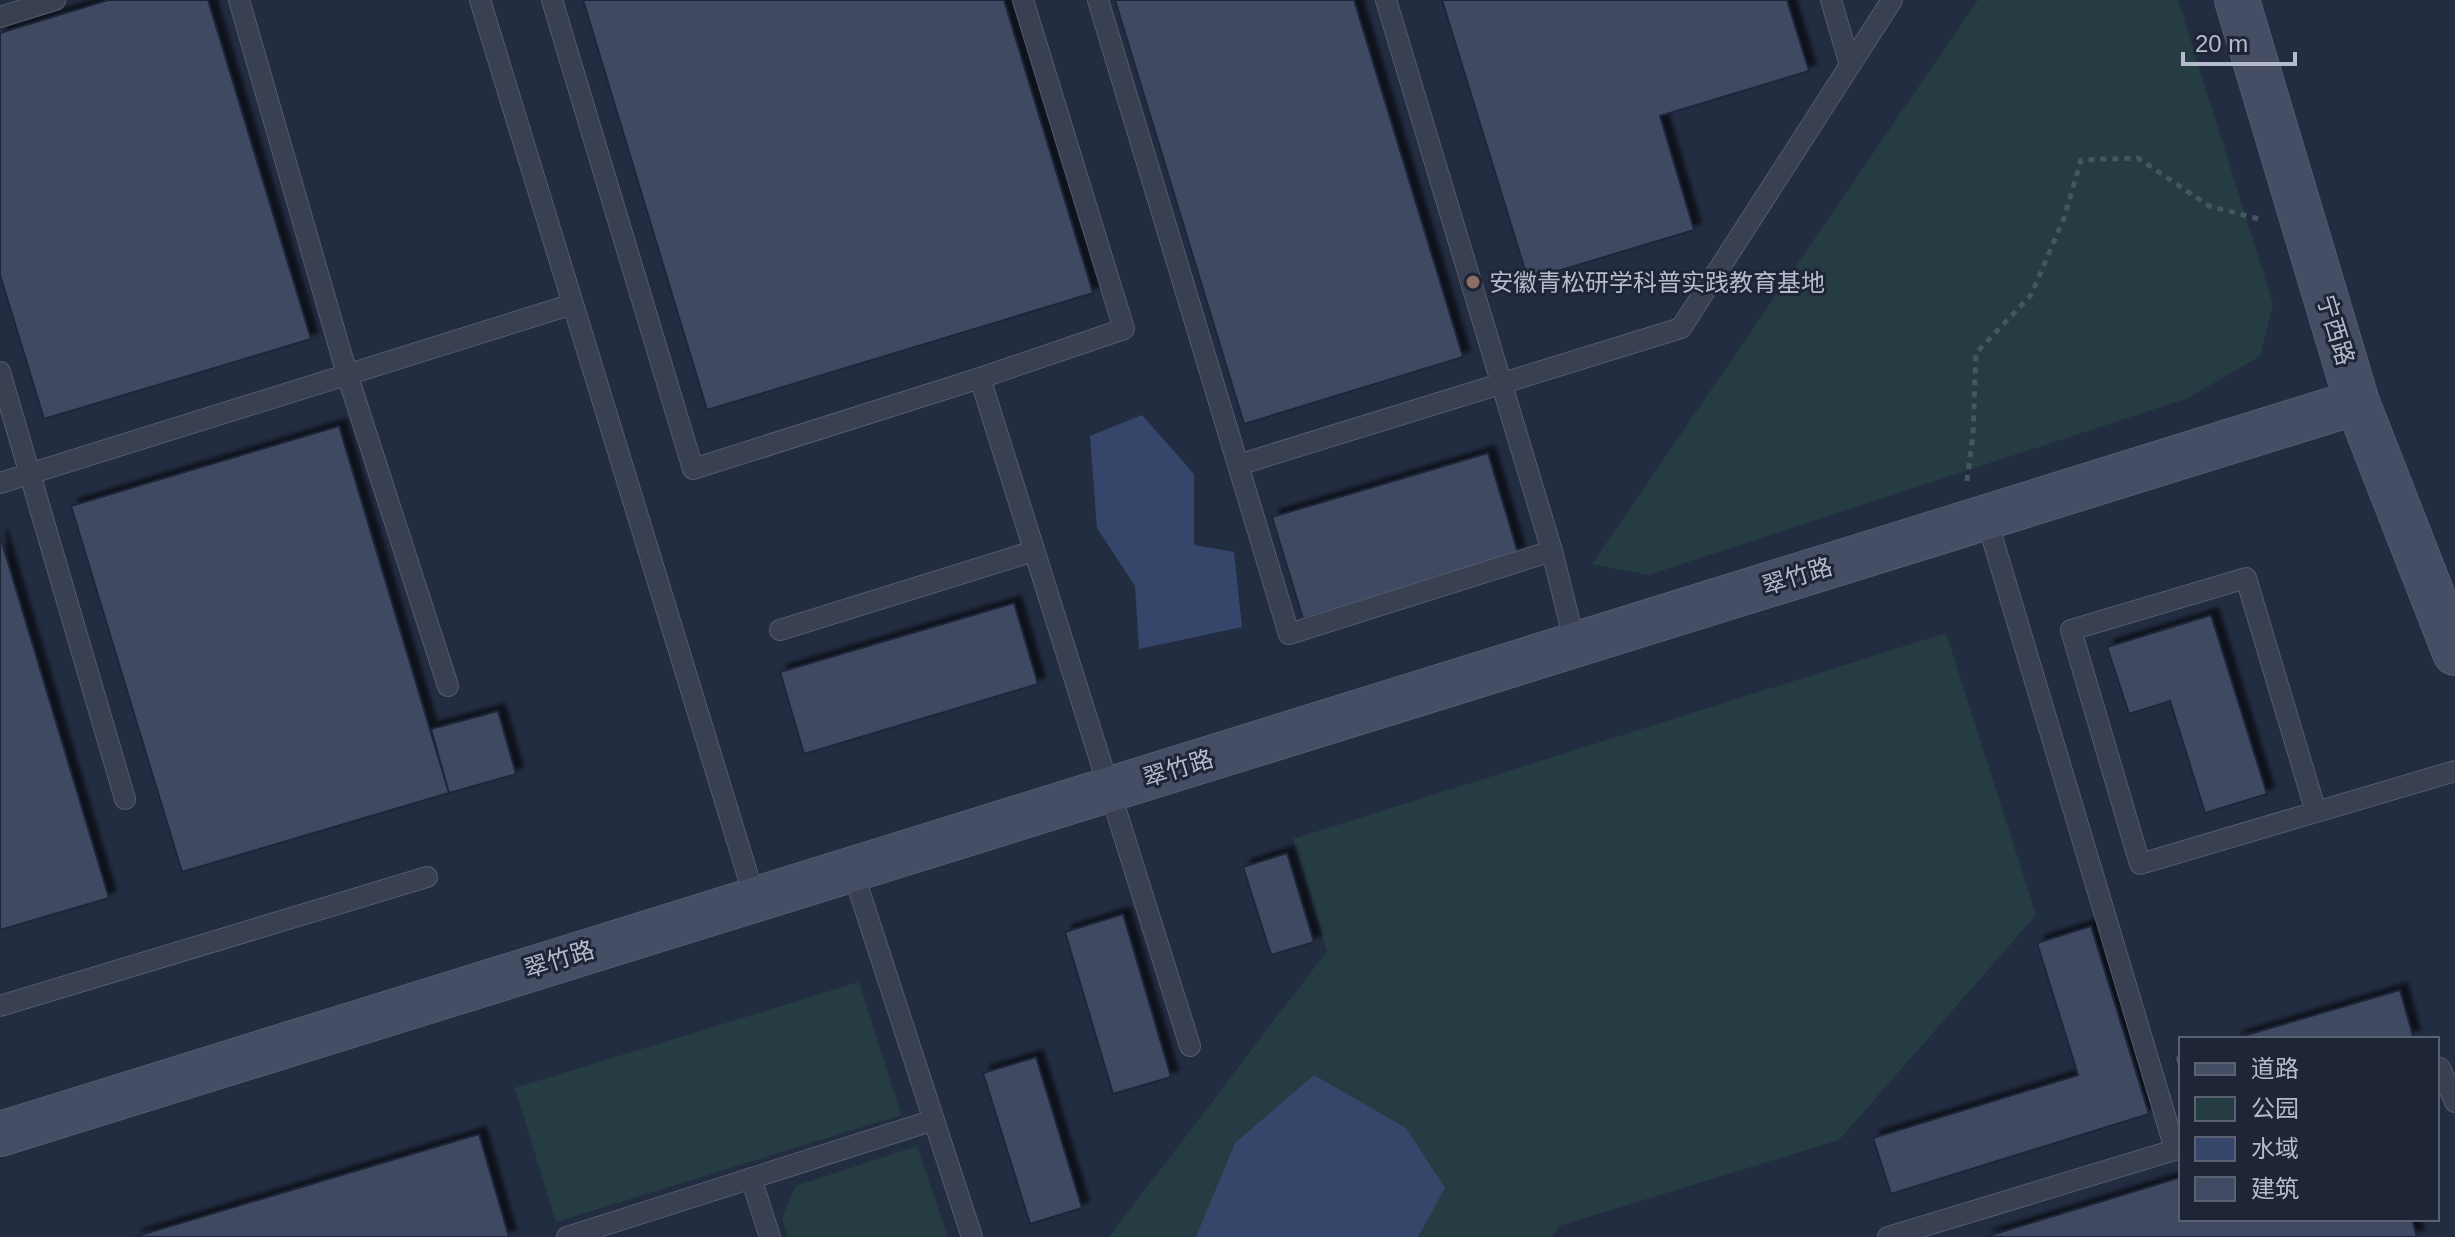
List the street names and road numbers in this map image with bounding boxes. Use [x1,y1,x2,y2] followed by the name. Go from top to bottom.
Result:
[2313,292,2359,368] street label: 宁西路
[1759,553,1835,599] street label: 翠竹路
[1140,745,1216,791] street label: 翠竹路
[521,936,597,982] street label: 翠竹路

